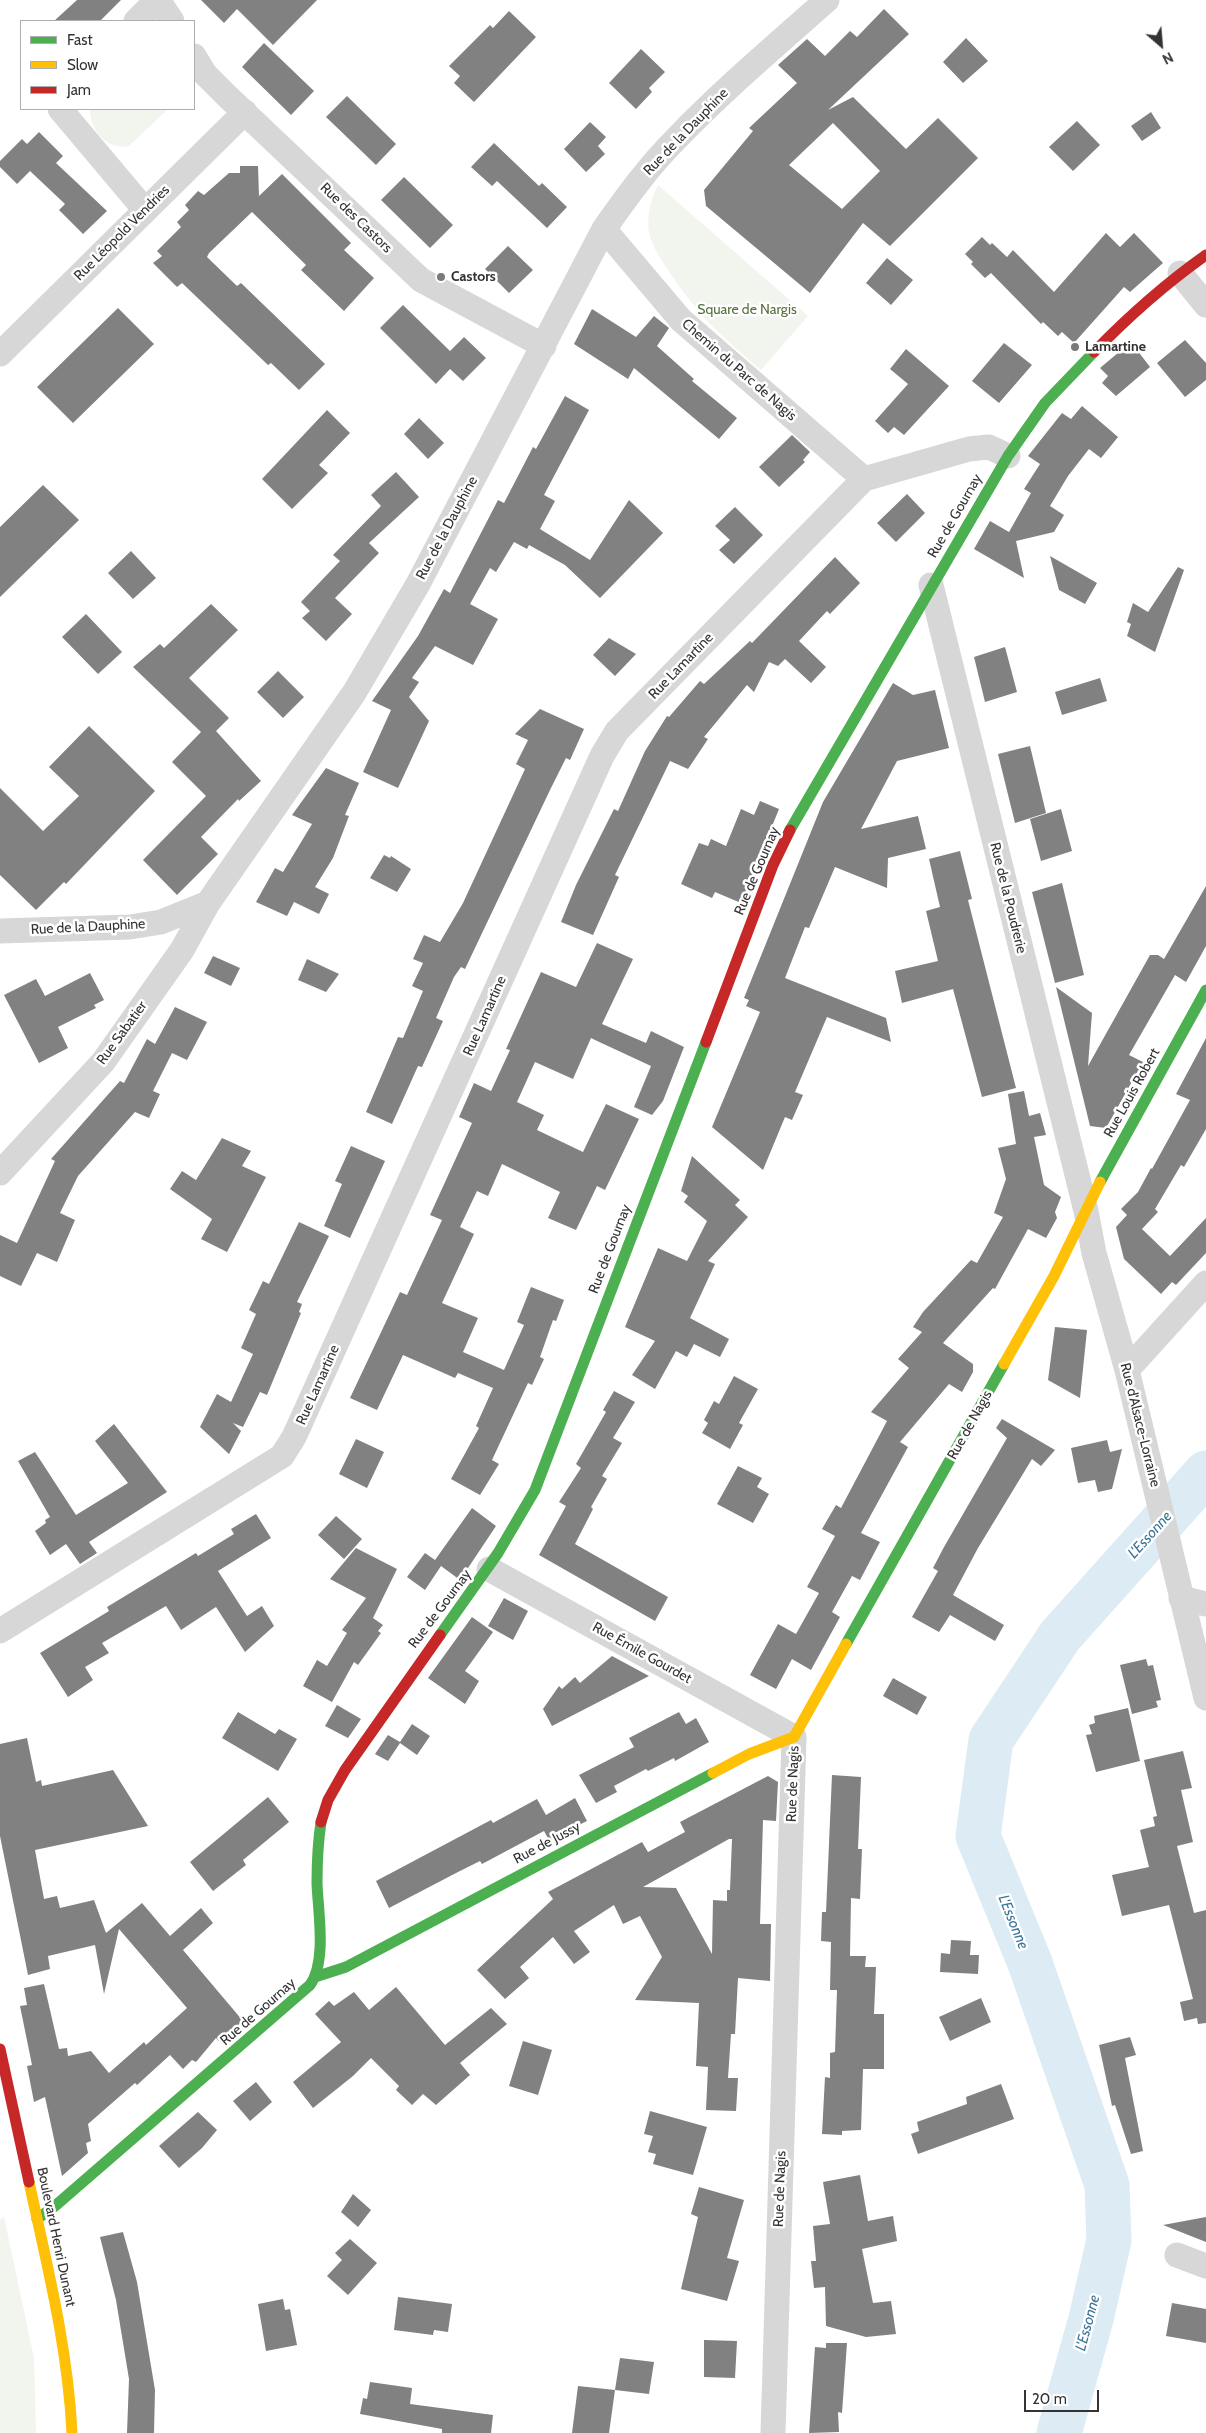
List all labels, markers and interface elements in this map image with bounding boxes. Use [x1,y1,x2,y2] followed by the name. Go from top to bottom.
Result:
[20,20,195,110] legend
[1136,20,1186,70] north arrow
[67,31,92,49] text: Fast
[1159,48,1176,69] text: N
[67,56,98,74] text: Slow
[67,81,91,99] text: Jam
[640,85,732,179] street label: Rue de la Dauphine
[317,179,395,257] street label: Rue des Castors
[71,182,173,284] street label: Rue Léopold Vendries
[451,269,496,285] place label: Castors
[435,271,447,283] marker: Castors
[697,302,797,318] park label: Square de Nargis
[678,316,800,424] street label: Chemin du Parc de Nagis
[1085,339,1146,355] place label: Lamartine
[1069,341,1081,353] marker: Lamartine
[924,471,986,561] street label: Rue de Gournay
[413,473,481,583] street label: Rue de la Dauphine
[645,629,717,703] street label: Rue Lamartine
[731,824,783,918] street label: Rue de Gournay
[986,841,1030,955] street label: Rue de la Poudrerie
[30,916,146,938] street label: Rue de la Dauphine
[460,973,510,1059] street label: Rue Lamartine
[93,998,151,1068] street label: Rue Sabatier
[1100,1045,1164,1141] street label: Rue Louis Robert
[585,1202,635,1296] street label: Rue de Gournay
[293,1342,343,1428] street label: Rue Lamartine
[1116,1361,1164,1489] street label: Rue d'Alsace-Lorraine
[944,1387,996,1463] street label: Rue de Nagis
[1124,1508,1176,1562] water label: L'Essonne
[405,1566,475,1652] street label: Rue de Gournay
[590,1619,694,1687] street label: Rue Émile Gourdet
[783,1746,803,1822] street label: Rue de Nagis
[511,1818,583,1868] street label: Rue de Jussy
[994,1892,1032,1952] water label: L'Essonne
[217,1975,299,2049] street label: Rue de Gournay
[770,2151,790,2227] street label: Rue de Nagis
[33,2166,79,2308] street label: Boulevard Henri Dunant
[1072,2293,1104,2353] water label: L'Essonne
[1026,2380,1101,2412] scale bar
[1032,2390,1067,2408] text: 20 m

